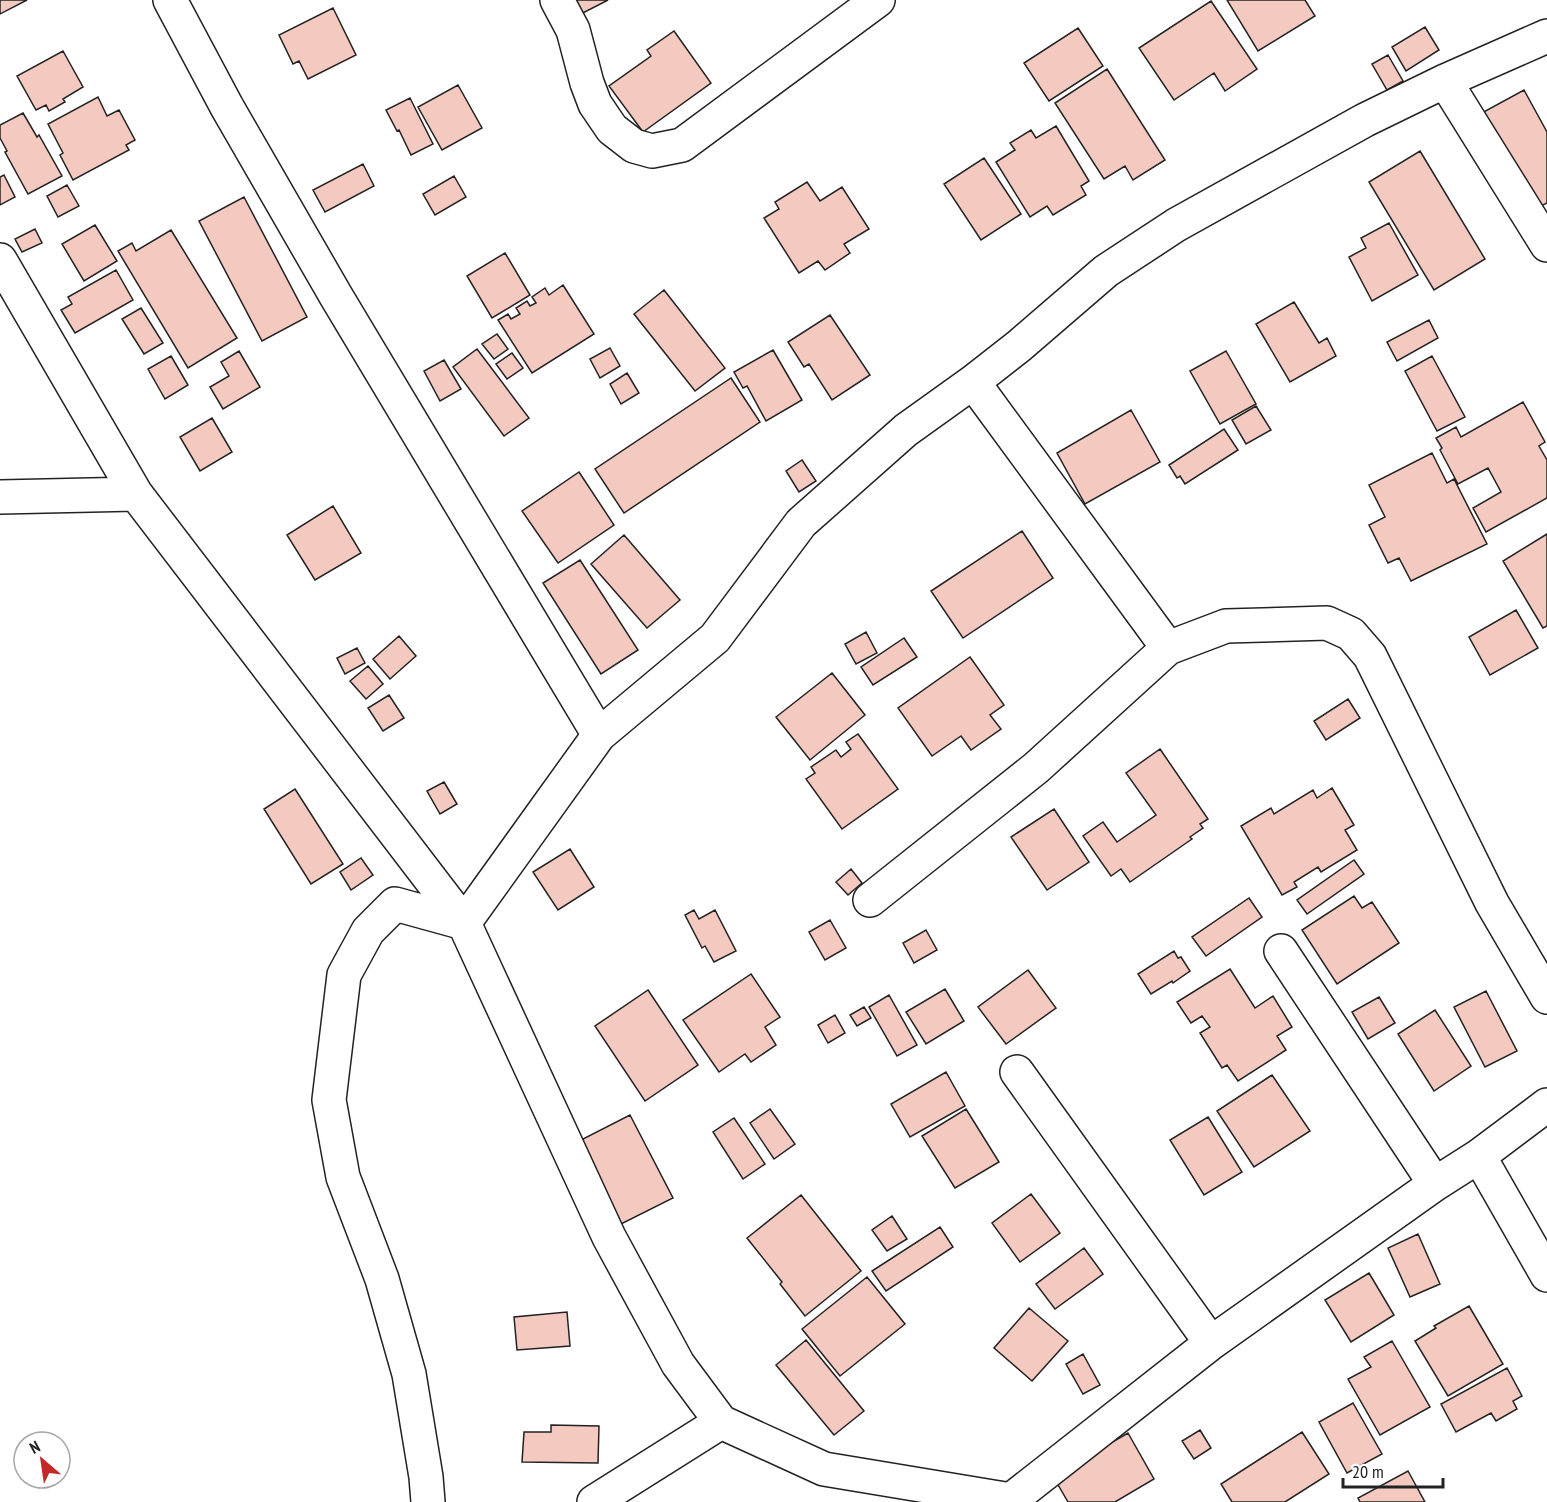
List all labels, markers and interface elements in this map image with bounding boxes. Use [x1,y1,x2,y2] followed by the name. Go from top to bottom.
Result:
[12,1430,72,1490] north arrow
[26,1436,43,1458] text: N
[1343,1451,1444,1489] scale bar
[1352,1460,1384,1483] text: 20 m

